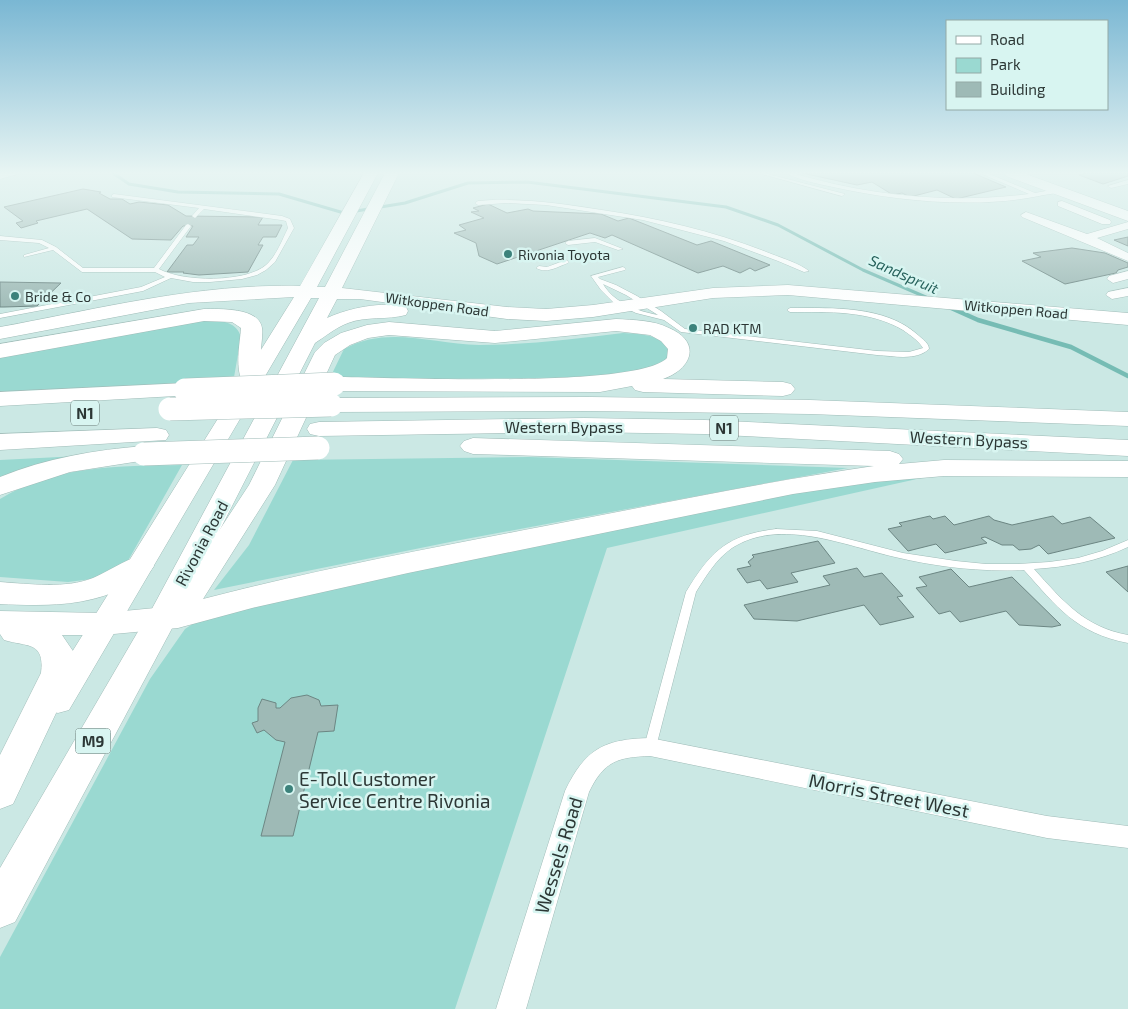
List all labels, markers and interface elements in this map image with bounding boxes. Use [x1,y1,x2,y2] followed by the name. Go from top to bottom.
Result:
[946,20,1108,110] legend
[990,30,1025,48] text: Road
[990,55,1021,73] text: Park
[990,80,1046,98] text: Building
[518,246,610,263] place label: Rivonia Toyota
[502,248,514,260] marker: Rivonia Toyota
[866,251,942,297] water label: Sandspruit
[25,288,91,305] place label: Bride & Co
[384,288,490,320] street label: Witkoppen Road
[9,290,21,302] marker: Bride & Co
[963,296,1069,322] street label: Witkoppen Road
[703,320,761,337] place label: RAD KTM
[687,322,699,334] marker: RAD KTM
[71,400,99,426] road number: N1
[710,416,738,440] road number: N1
[505,417,623,436] street label: Western Bypass
[909,426,1029,452] street label: Western Bypass
[171,497,231,589] street label: Rivonia Road
[76,728,110,754] road number: M9
[299,767,490,812] place label: E-Toll Customer Service Centre Rivonia
[807,768,971,822] street label: Morris Street West
[283,783,295,795] marker: E-Toll Customer Service Centre Rivonia
[529,794,587,916] street label: Wessels Road

